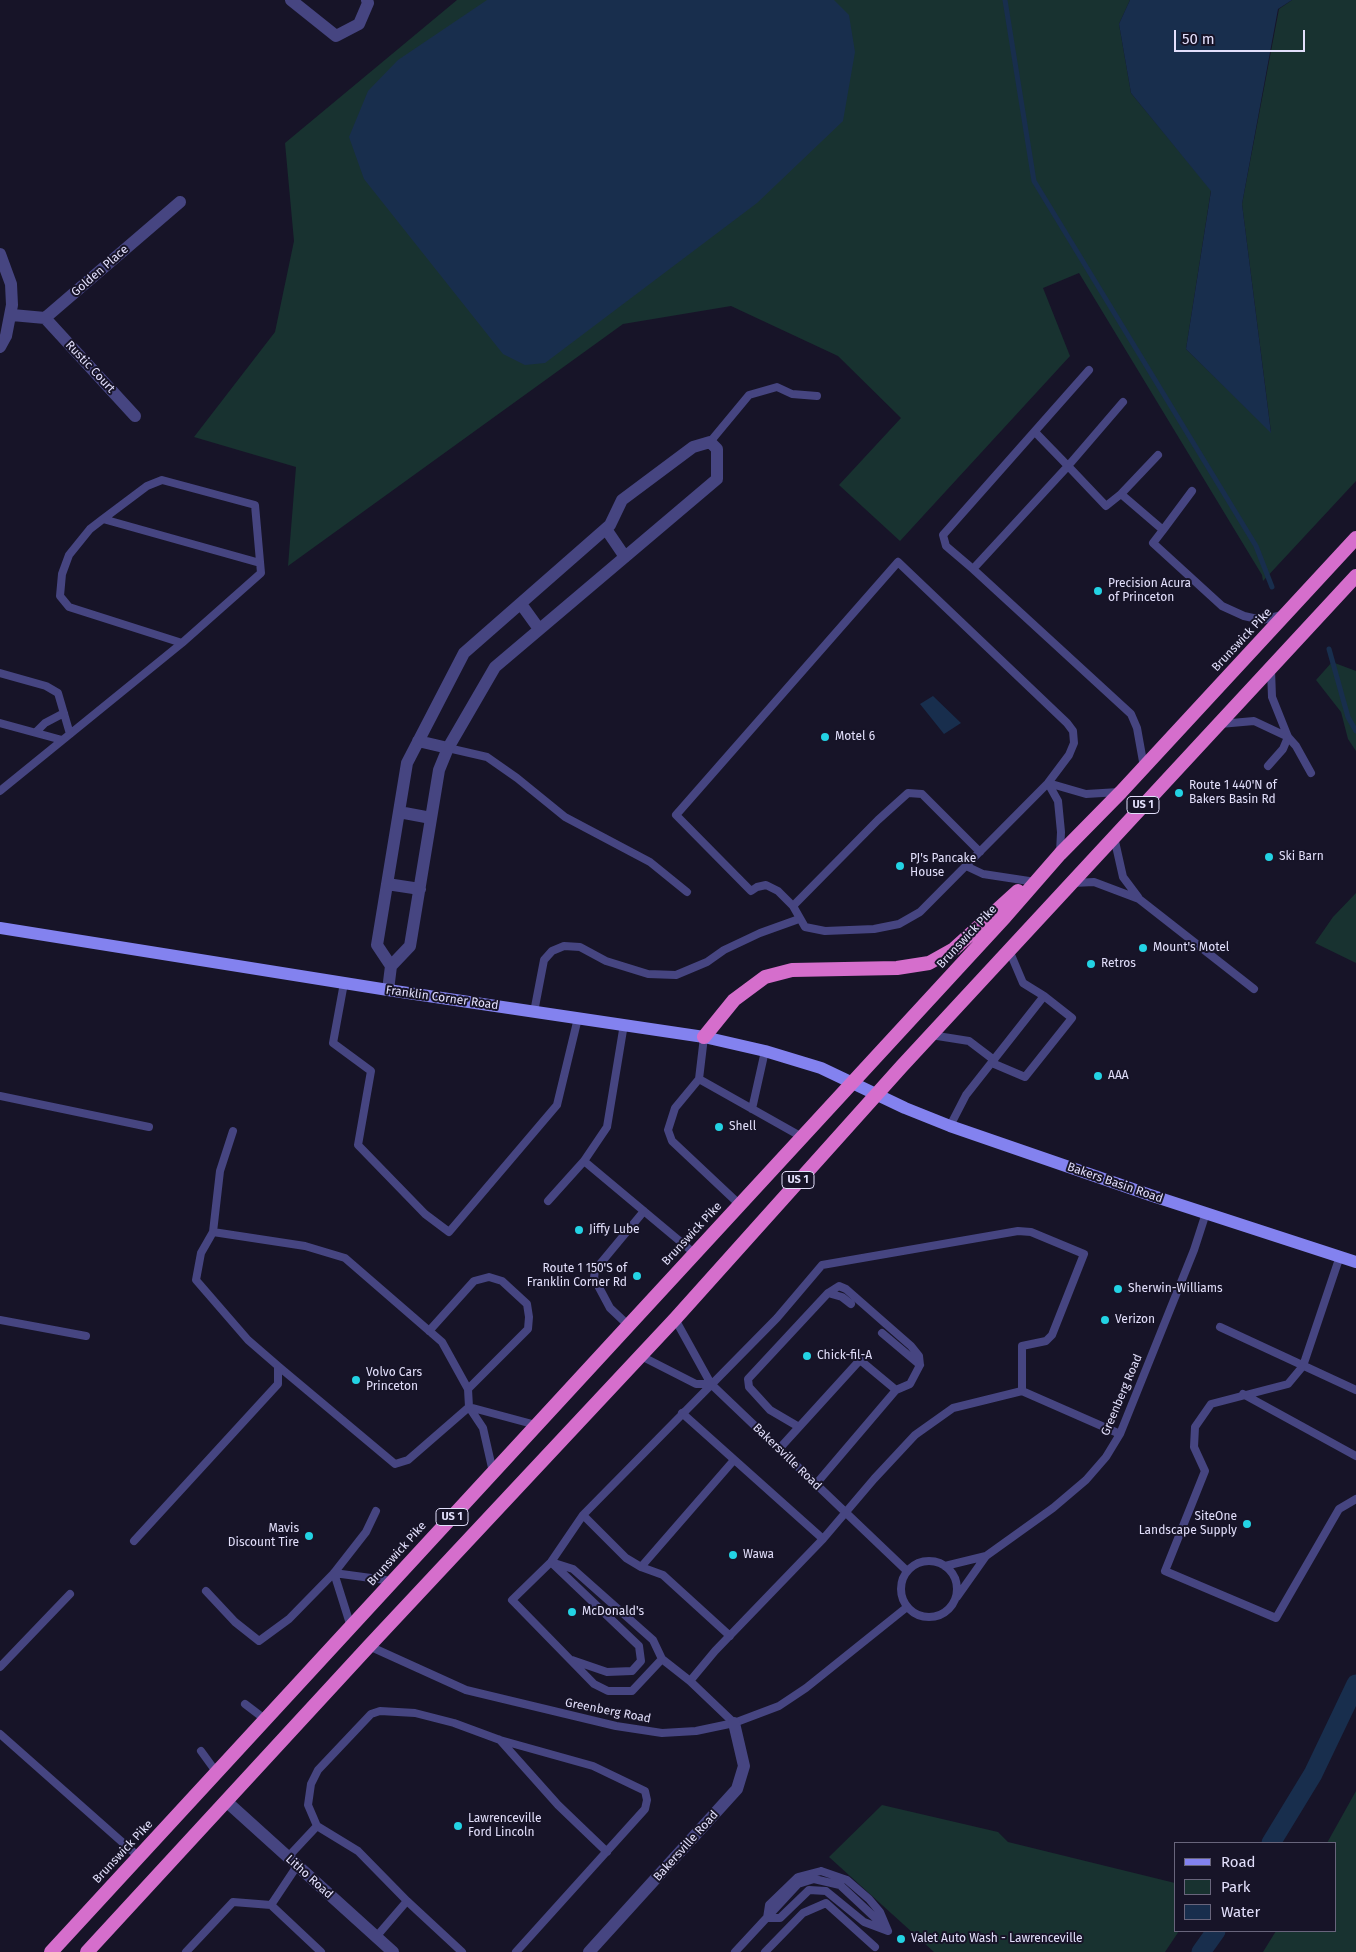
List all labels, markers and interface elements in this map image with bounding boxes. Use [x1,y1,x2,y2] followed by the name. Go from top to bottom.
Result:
[1176,20,1307,52] scale bar
[1182,30,1215,48] text: 50 m
[69,242,131,300] street label: Golden Place
[62,338,118,396] street label: Rustic Court
[1108,577,1191,605] place label: Precision Acura of Princeton
[1092,585,1104,597] marker: Precision Acura of Princeton
[1209,605,1275,675] street label: Brunswick Pike
[835,730,875,744] place label: Motel 6
[819,731,831,743] marker: Motel 6
[1189,779,1277,807] place label: Route 1 440'N of Bakers Basin Rd
[1173,787,1185,799] marker: Route 1 440'N of Bakers Basin Rd
[1127,796,1159,814] road number: US 1
[1279,850,1324,864] place label: Ski Barn
[1263,851,1275,863] marker: Ski Barn
[910,852,976,880] place label: PJ's Pancake House
[894,860,906,872] marker: PJ's Pancake House
[934,902,1000,972] street label: Brunswick Pike
[1153,941,1229,955] place label: Mount's Motel
[1137,942,1149,954] marker: Mount's Motel
[1101,957,1136,971] place label: Retros
[1085,958,1097,970] marker: Retros
[385,983,499,1013] street label: Franklin Corner Road
[1108,1069,1129,1083] place label: AAA
[1092,1070,1104,1082] marker: AAA
[729,1120,756,1134] place label: Shell
[713,1121,725,1133] marker: Shell
[1065,1160,1165,1206] street label: Bakers Basin Road
[782,1172,814,1188] road number: US 1
[659,1199,725,1269] street label: Brunswick Pike
[589,1223,640,1237] place label: Jiffy Lube
[573,1224,585,1236] marker: Jiffy Lube
[527,1262,627,1290] place label: Route 1 150'S of Franklin Corner Rd
[631,1270,643,1282] marker: Route 1 150'S of Franklin Corner Rd
[1128,1282,1223,1296] place label: Sherwin-Williams
[1112,1283,1124,1295] marker: Sherwin-Williams
[1115,1313,1155,1327] place label: Verizon
[1099,1314,1111,1326] marker: Verizon
[817,1349,872,1363] place label: Chick-fil-A
[801,1350,813,1362] marker: Chick-fil-A
[1098,1352,1146,1438] street label: Greenberg Road
[366,1366,422,1394] place label: Volvo Cars Princeton
[350,1374,362,1386] marker: Volvo Cars Princeton
[750,1421,824,1493] street label: Bakersville Road
[436,1508,468,1525] road number: US 1
[1139,1510,1237,1538] place label: SiteOne Landscape Supply
[1241,1518,1253,1530] marker: SiteOne Landscape Supply
[364,1519,430,1589] street label: Brunswick Pike
[228,1522,299,1550] place label: Mavis Discount Tire
[303,1530,315,1542] marker: Mavis Discount Tire
[743,1548,774,1562] place label: Wawa
[727,1549,739,1561] marker: Wawa
[582,1605,644,1619] place label: McDonald's
[566,1606,578,1618] marker: McDonald's
[564,1696,652,1726] street label: Greenberg Road
[651,1808,721,1884] street label: Bakersville Road
[468,1812,542,1840] place label: Lawrenceville Ford Lincoln
[90,1817,156,1887] street label: Brunswick Pike
[452,1820,464,1832] marker: Lawrenceville Ford Lincoln
[1174,1842,1336,1932] legend
[282,1852,336,1902] street label: Litho Road
[1221,1853,1256,1871] text: Road
[1221,1878,1251,1896] text: Park
[1221,1903,1260,1921] text: Water
[911,1932,1083,1946] place label: Valet Auto Wash - Lawrenceville
[895,1933,907,1945] marker: Valet Auto Wash - Lawrenceville

